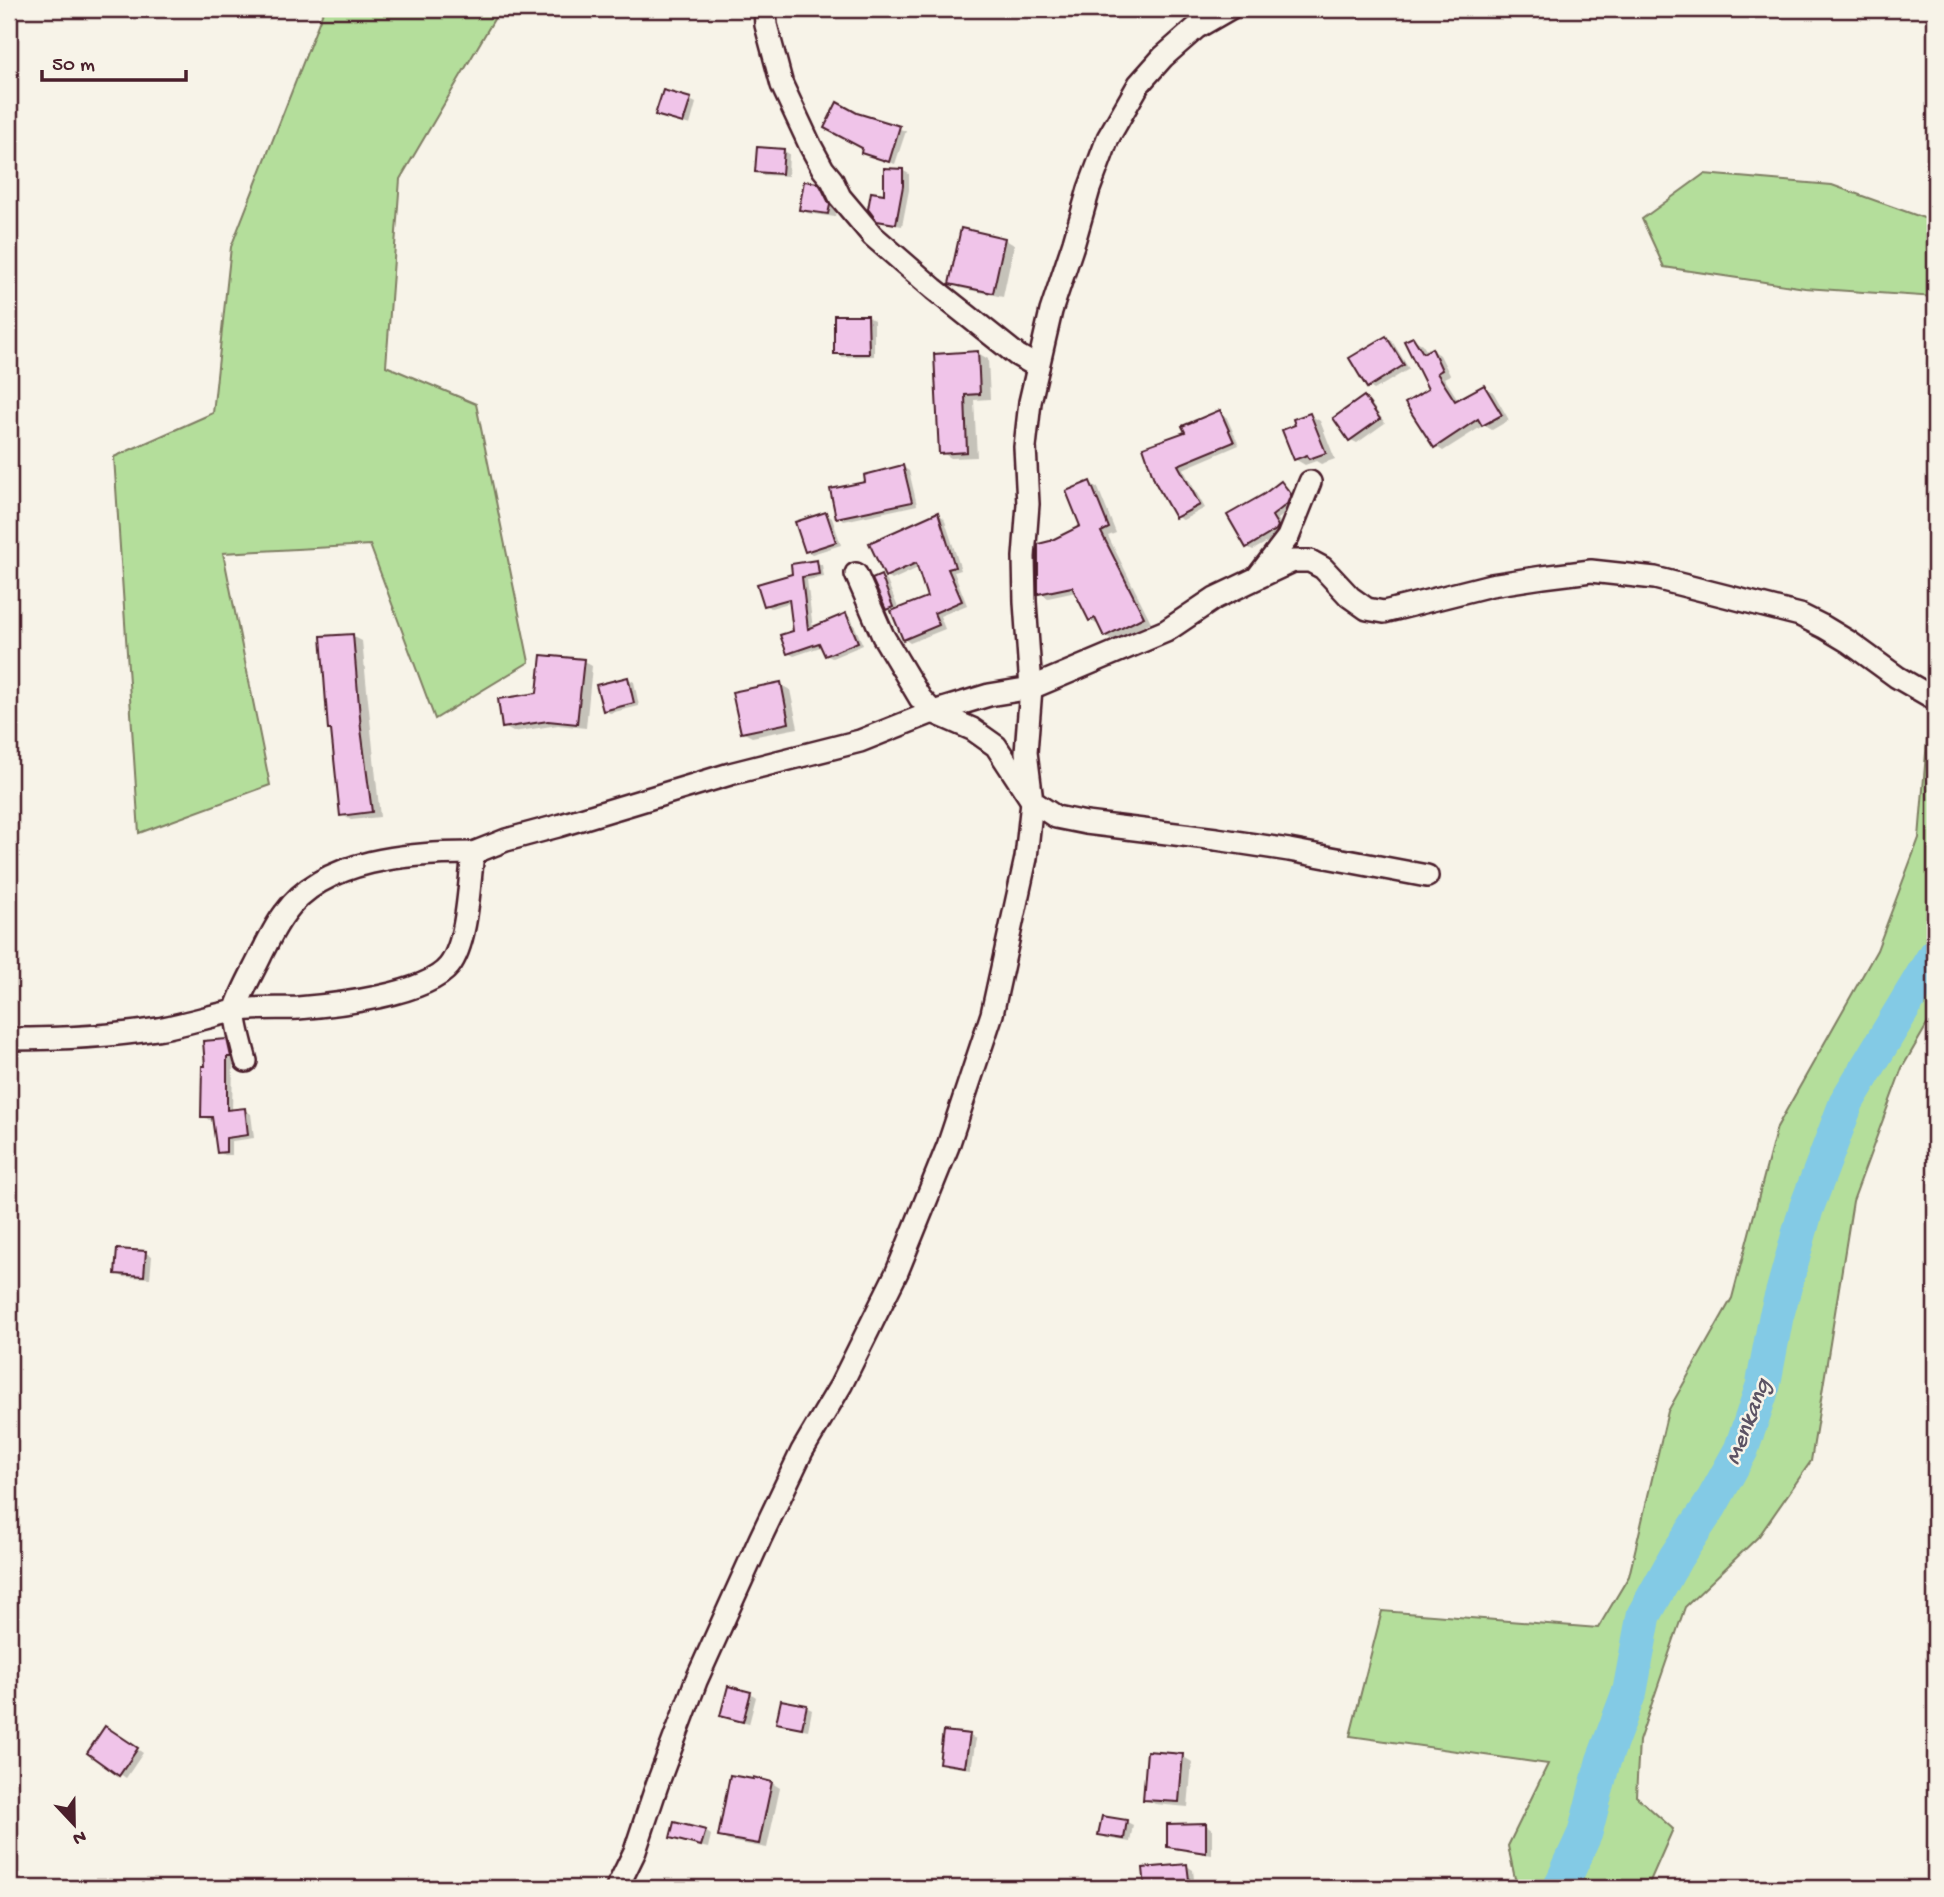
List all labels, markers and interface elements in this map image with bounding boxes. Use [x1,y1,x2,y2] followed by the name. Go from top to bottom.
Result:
[42,38,186,82] scale bar
[52,54,95,79] text: 50 m
[1720,1374,1779,1469] water label: Menkang
[38,1788,108,1858] north arrow
[69,1824,89,1850] text: N

